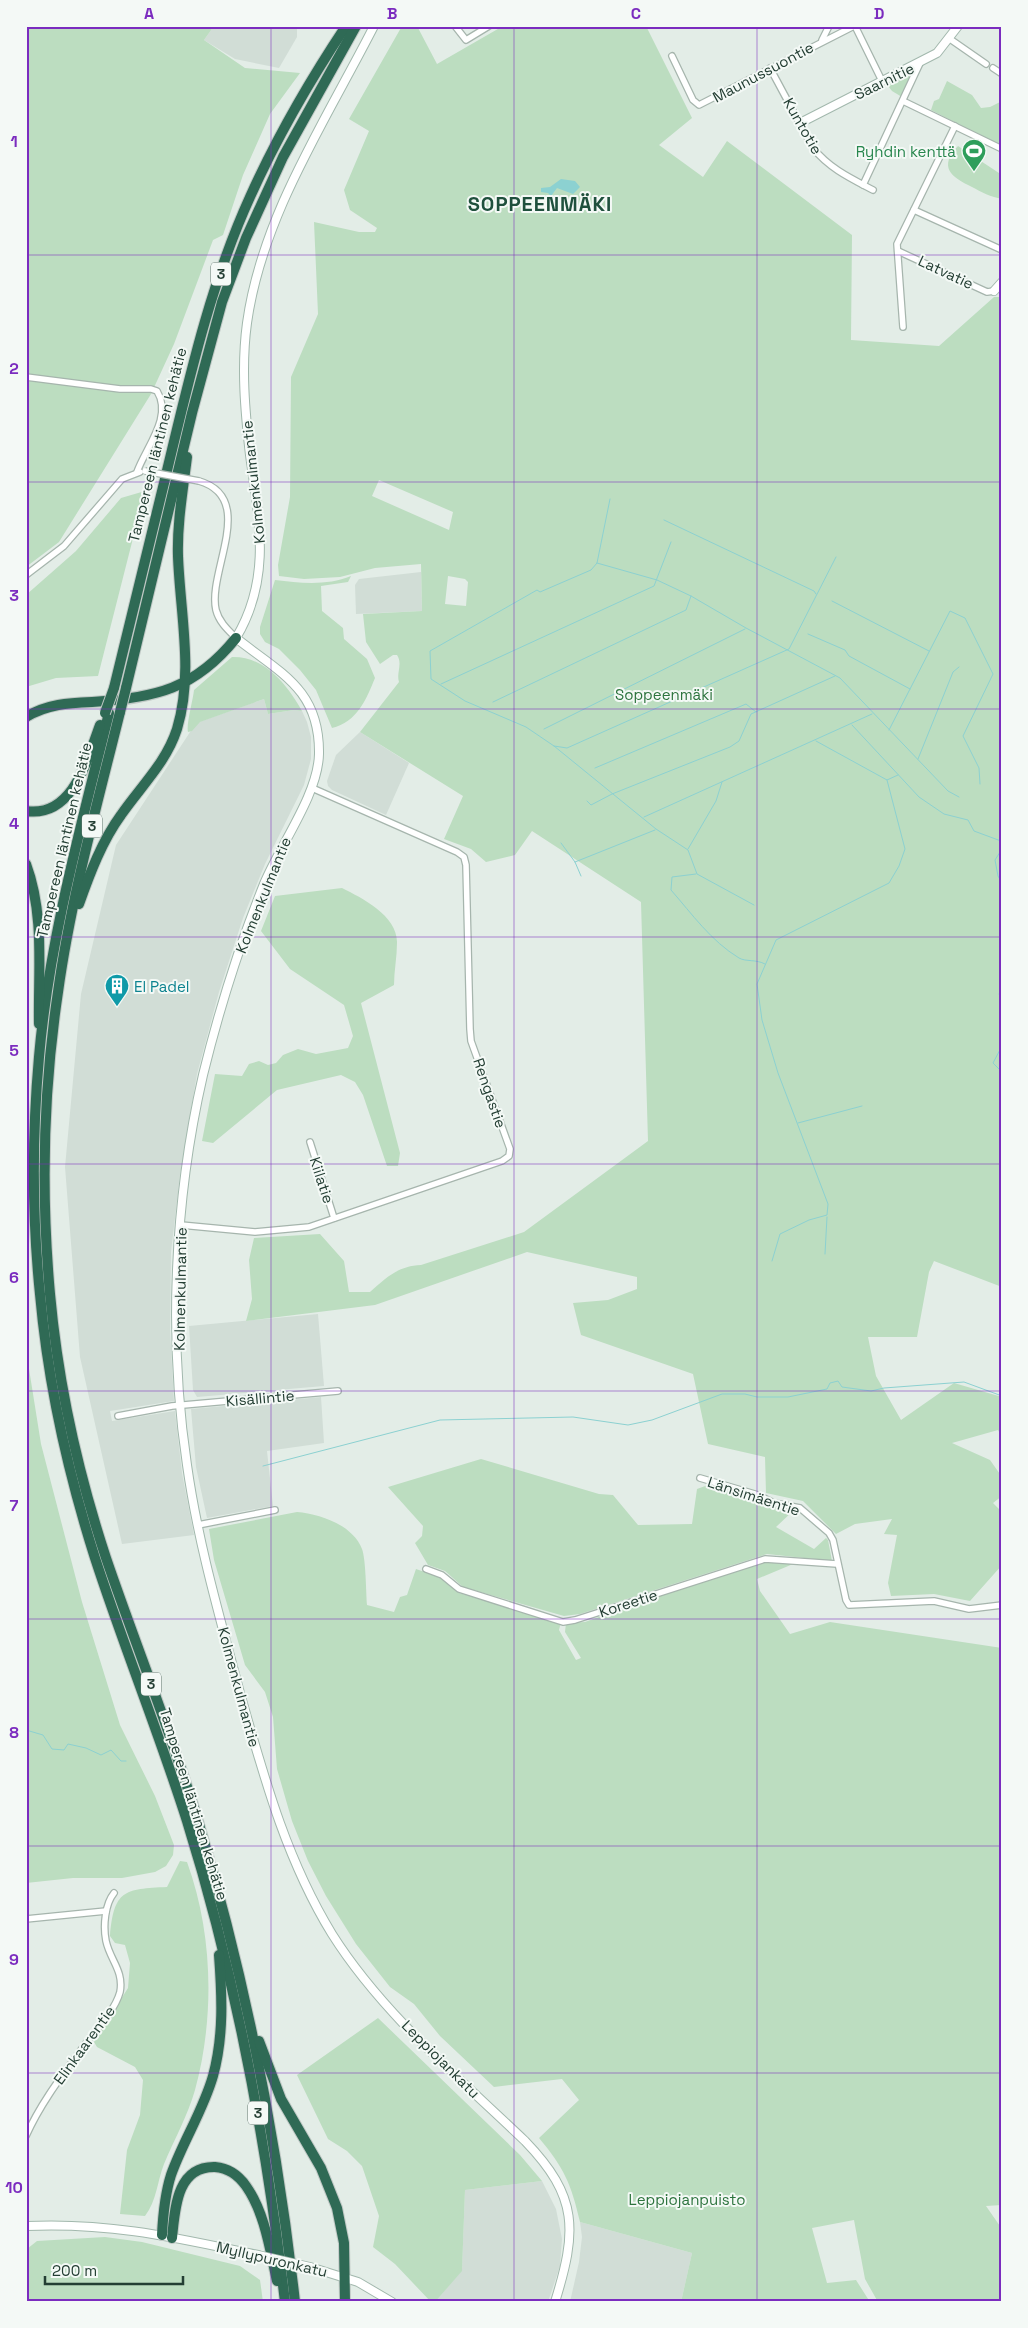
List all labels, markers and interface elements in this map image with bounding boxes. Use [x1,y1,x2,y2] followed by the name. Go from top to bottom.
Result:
[144,3,154,24] text: A
[387,3,397,24] text: B
[631,3,641,24] text: C
[874,3,884,24] text: D
[709,37,817,107] street label: Maunussuontie
[851,58,917,104] street label: Saarnitie
[779,94,827,158] street label: Kuntotie
[10,131,18,152] text: 1
[961,138,987,172] sports icon: Ryhdin kenttä
[856,142,956,161] place label: Ryhdin kenttä
[468,191,612,217] district label: SOPPEENMÄKI
[915,251,977,293] street label: Latvatie
[211,262,231,286] road number: 3
[124,346,190,544] street label: Tampereen läntinen kehätie
[9,358,19,379] text: 2
[237,419,269,544] street label: Kolmenkulmantie
[9,585,19,606] text: 3
[615,685,713,704] park label: Soppeenmäki
[32,740,96,940] street label: Tampereen läntinen kehätie
[9,813,19,834] text: 4
[82,814,102,838] road number: 3
[231,834,295,956] street label: Kolmenkulmantie
[104,973,130,1007] building icon: El Padel
[134,977,189,996] place label: El Padel
[9,1040,19,1061] text: 5
[469,1055,511,1131] street label: Rengastie
[306,1154,338,1206] street label: Kiilatie
[169,1227,191,1351] street label: Kolmenkulmantie
[9,1267,19,1288] text: 6
[225,1386,295,1410] street label: Kisällintie
[705,1472,803,1520] street label: Länsimäentie
[10,1495,19,1516] text: 7
[596,1585,660,1621] street label: Koreetie
[214,1625,264,1749] street label: Kolmenkulmantie
[141,1672,161,1696] road number: 3
[156,1706,232,1903] street label: Tampereen läntinen kehätie
[9,1722,19,1743] text: 8
[9,1949,19,1970] text: 9
[49,2002,119,2088] street label: Elinkaarentie
[398,2016,484,2102] street label: Leppiojankatu
[248,2102,268,2124] road number: 3
[5,2177,23,2198] text: 10
[629,2190,745,2209] park label: Leppiojanpuisto
[215,2237,329,2281] street label: Myllypuronkatu
[45,2253,182,2285] scale bar
[52,2261,97,2280] text: 200 m

